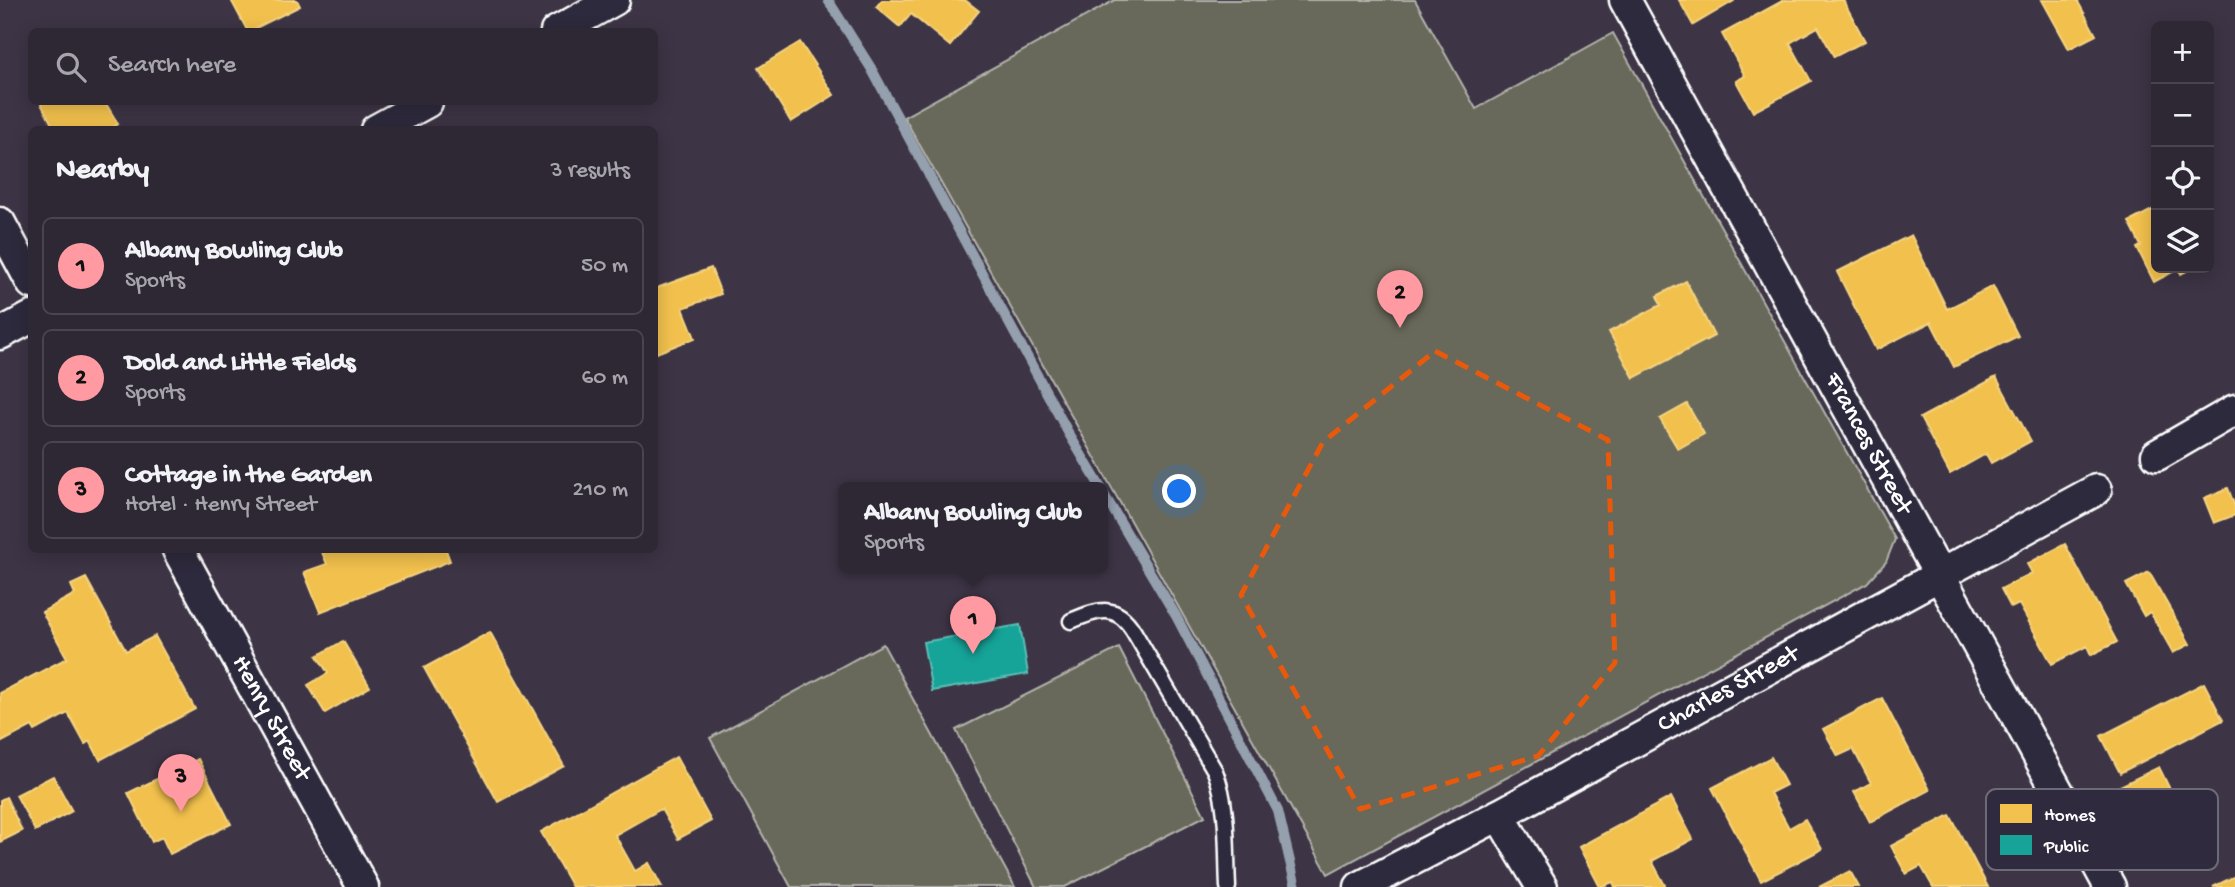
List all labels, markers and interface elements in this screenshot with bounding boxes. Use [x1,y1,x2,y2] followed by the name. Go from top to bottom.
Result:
[2151,21,2214,273] map controls
[2151,21,2214,84] button: +
[28,28,658,105] search box
[52,48,90,86] icon: search
[108,51,236,82] text: Search here
[2151,84,2214,147] button: −
[2151,147,2214,210] button: locate
[56,154,149,189] text: Nearby
[550,158,630,185] text: 3 results
[2151,210,2214,273] button: layers
[125,237,343,268] text: Albany Bowling Club
[76,253,86,280] text: 1
[581,253,628,280] text: 50 m
[125,268,185,295] text: Sports
[1377,270,1423,328] pin: 2
[125,349,355,380] text: Dold and Little Fields
[75,365,87,392] text: 2
[582,365,628,392] text: 60 m
[1816,367,1920,522] street label: Frances Street
[125,380,185,407] text: Sports
[125,461,372,492] text: Cottage in the Garden
[1162,474,1196,508] your location
[75,477,87,504] text: 3
[573,477,628,504] text: 210 m
[838,482,1108,573] popup
[125,492,317,519] text: Hotel · Henry Street
[864,499,1082,530] text: Albany Bowling Club
[864,530,924,557] text: Sports
[950,596,996,654] pin: 1
[1653,638,1807,741] street label: Charles Street
[224,650,318,788] street label: Henry Street
[158,754,204,812] pin: 3
[1986,789,2218,870] legend
[2044,805,2096,828] text: Homes
[2043,837,2089,860] text: Public

